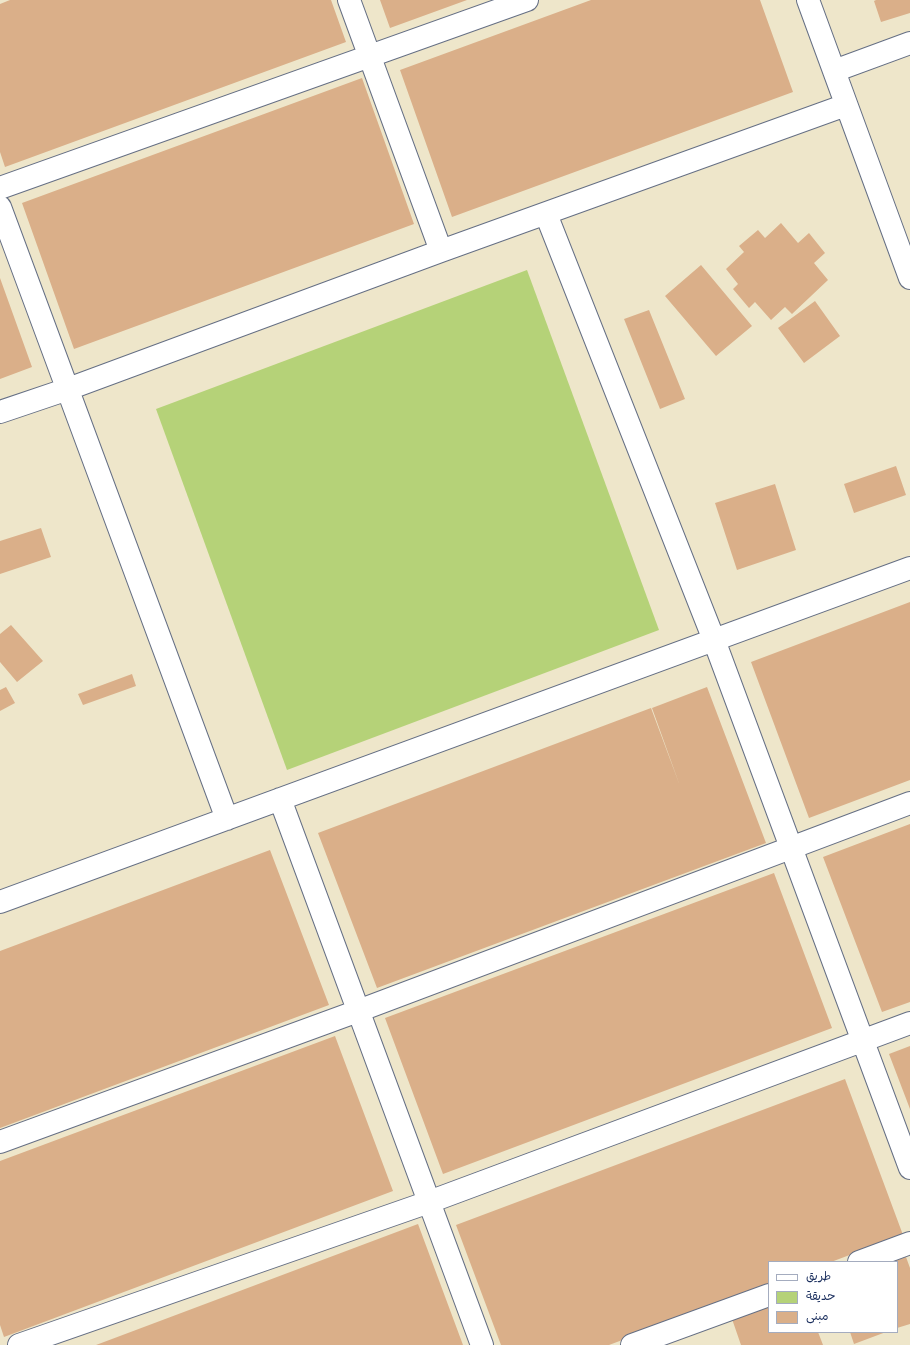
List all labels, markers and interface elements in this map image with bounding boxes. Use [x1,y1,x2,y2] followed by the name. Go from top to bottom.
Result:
[768,1261,898,1333] legend
[806,1267,831,1286] text: طريق
[806,1287,835,1306] text: حديقة
[806,1307,829,1326] text: مبنى

